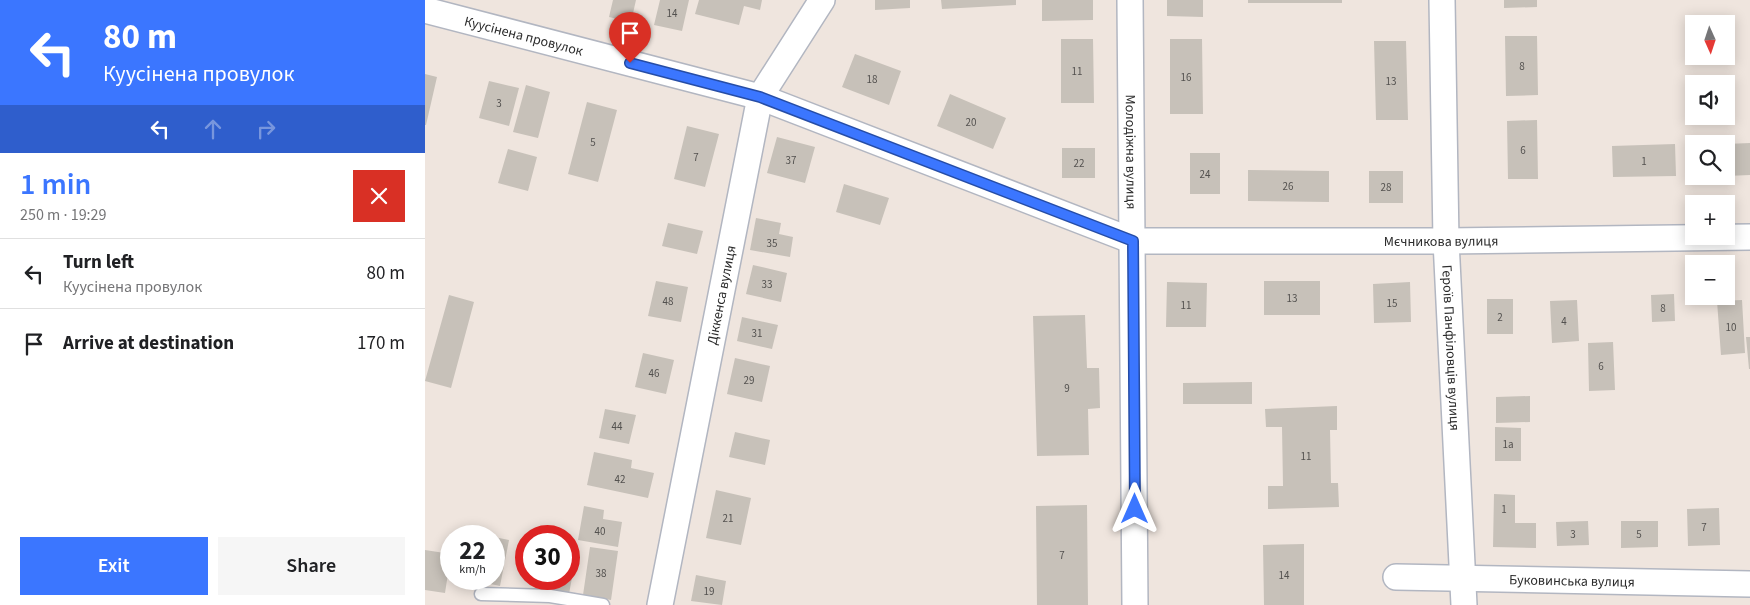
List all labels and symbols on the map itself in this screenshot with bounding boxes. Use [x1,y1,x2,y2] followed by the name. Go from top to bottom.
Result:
[667,6,678,21] house number: 14
[462,12,585,62] street label: Куусінена провулок
[609,12,651,63] pin
[1685,15,1735,65] north arrow
[1519,59,1525,74] house number: 8
[1072,64,1082,79] house number: 11
[1181,70,1192,85] house number: 16
[867,72,878,87] house number: 18
[1386,74,1396,89] house number: 13
[1120,94,1141,210] street label: Молодіжна вулиця
[496,96,502,111] house number: 3
[966,115,976,130] house number: 20
[590,135,596,150] house number: 5
[1520,143,1526,158] house number: 6
[693,150,699,165] house number: 7
[786,153,796,168] house number: 37
[1641,154,1647,169] house number: 1
[1074,156,1084,171] house number: 22
[1200,167,1211,182] house number: 24
[1283,179,1294,194] house number: 26
[1381,180,1392,195] house number: 28
[1384,231,1498,252] street label: Мєчникова вулиця
[767,236,777,251] house number: 35
[702,244,742,347] street label: Діккенса вулиця
[1436,264,1464,431] street label: Героїв Панфіловців вулиця
[762,277,772,292] house number: 33
[1287,291,1297,306] house number: 13
[663,294,674,309] house number: 48
[1387,296,1397,311] house number: 15
[1181,298,1191,313] house number: 11
[1660,301,1666,316] house number: 8
[1497,310,1503,325] house number: 2
[1561,314,1567,329] house number: 4
[1726,320,1736,335] house number: 10
[752,326,762,341] house number: 31
[1598,359,1604,374] house number: 6
[649,366,660,381] house number: 46
[744,373,754,388] house number: 29
[1064,381,1070,396] house number: 9
[612,419,623,434] house number: 44
[1502,437,1514,452] house number: 1а
[1301,449,1311,464] house number: 11
[615,472,625,487] house number: 42
[1108,482,1160,534] position arrow
[1501,502,1507,517] house number: 1
[723,511,733,526] house number: 21
[1701,520,1707,535] house number: 7
[595,524,605,539] house number: 40
[515,525,580,590] speed limit sign: 30
[1570,527,1576,542] house number: 3
[1636,527,1642,542] house number: 5
[1059,548,1065,563] house number: 7
[596,566,607,581] house number: 38
[1279,568,1290,583] house number: 14
[1509,570,1635,593] street label: Буковинська вулиця
[704,584,714,599] house number: 19

